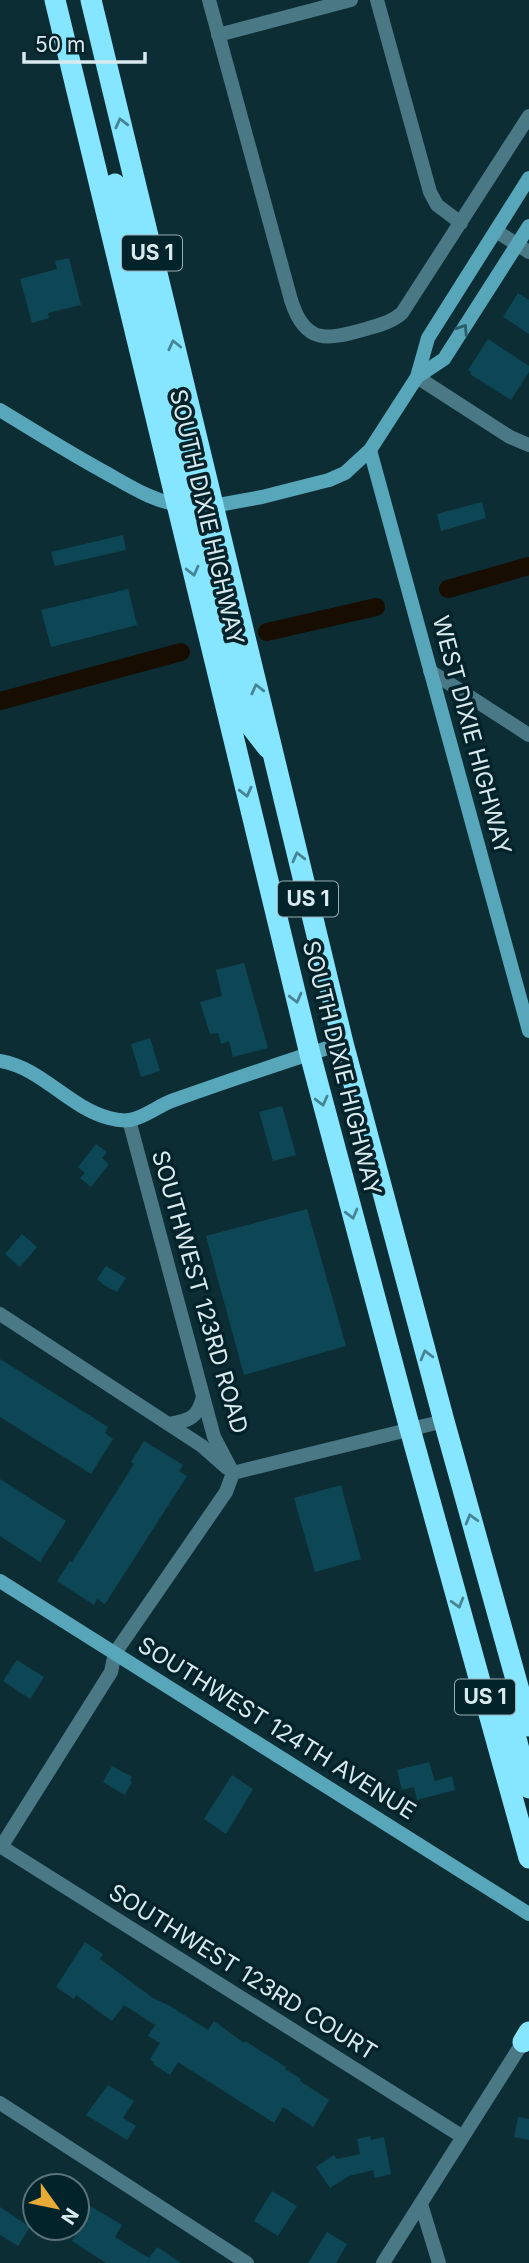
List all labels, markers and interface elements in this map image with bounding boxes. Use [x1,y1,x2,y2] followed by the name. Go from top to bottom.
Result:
[24,21,145,65] scale bar
[35,32,85,57] text: 50 m
[115,117,130,129] one-way arrow
[122,236,182,270] road number: US 1
[455,324,468,337] one-way arrow
[168,339,182,351] one-way arrow
[164,386,250,648] street label: SOUTH DIXIE HIGHWAY
[185,565,199,577] one-way arrow
[427,612,517,858] street label: WEST DIXIE HIGHWAY
[251,683,265,695] one-way arrow
[238,786,252,798] one-way arrow
[292,851,306,863] one-way arrow
[278,881,338,916] road number: US 1
[297,938,387,1199] street label: SOUTH DIXIE HIGHWAY
[288,992,302,1004] one-way arrow
[314,1095,328,1107] one-way arrow
[146,1147,254,1437] street label: SOUTHWEST 123RD ROAD
[344,1208,358,1220] one-way arrow
[420,1349,434,1361] one-way arrow
[465,1513,480,1525] one-way arrow
[450,1597,465,1609] one-way arrow
[133,1631,421,1825] street label: SOUTHWEST 124TH AVENUE
[455,1680,515,1714] road number: US 1
[104,1878,382,2066] street label: SOUTHWEST 123RD COURT
[21,2172,91,2242] north arrow
[56,2204,83,2228] text: N

